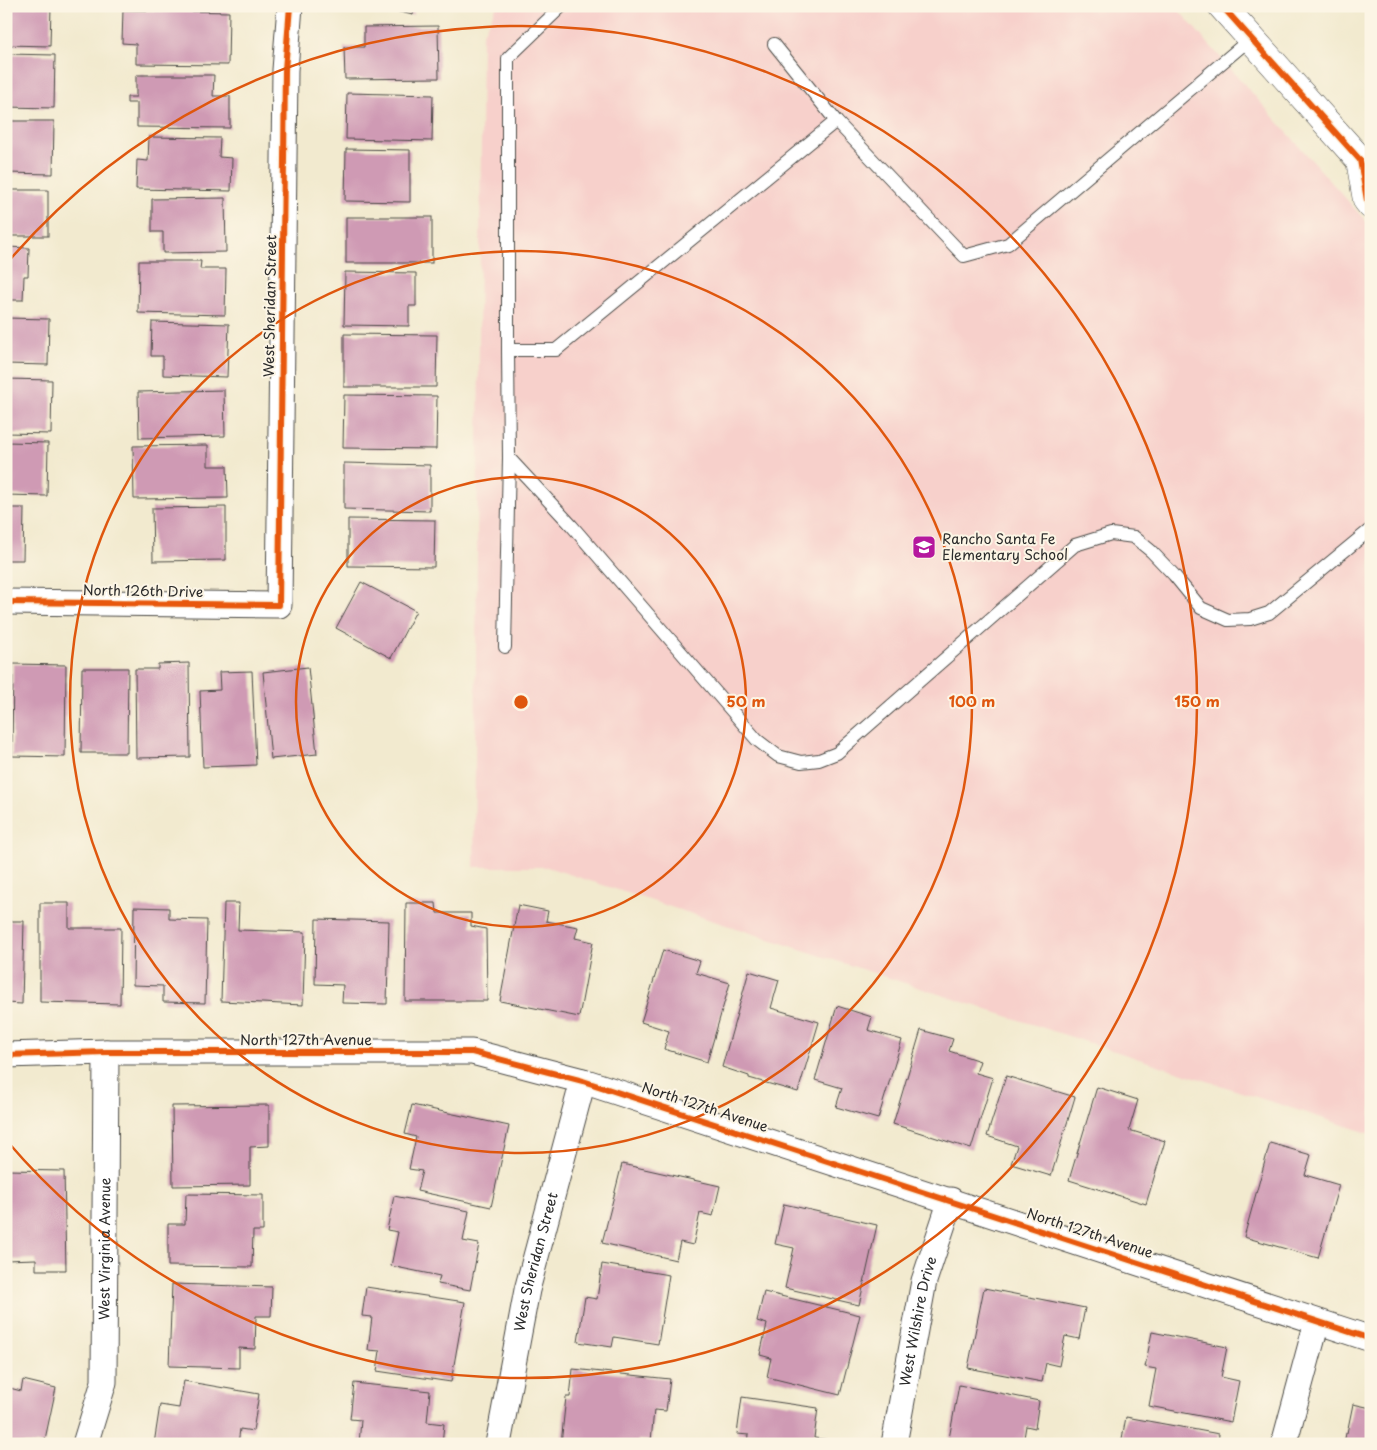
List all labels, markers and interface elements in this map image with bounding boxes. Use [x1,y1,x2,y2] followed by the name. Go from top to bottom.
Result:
[258,234,281,377] street label: West Sheridan Street
[942,528,1068,565] place label: Rancho Santa Fe Elementary School
[911,534,937,560] school or university icon: Rancho Santa Fe Elementary School
[83,579,203,602] street label: North 126th Drive
[727,689,765,712] text: 50 m
[949,689,995,712] text: 100 m
[1174,689,1220,712] text: 150 m
[512,693,530,711] centre of rings
[240,1029,372,1050] street label: North 127th Avenue
[639,1076,771,1137] street label: North 127th Avenue
[93,1177,115,1320] street label: West Virginia Avenue
[508,1190,563,1333] street label: West Sheridan Street
[1024,1202,1156,1263] street label: North 127th Avenue
[894,1253,942,1388] street label: West Wilshire Drive

